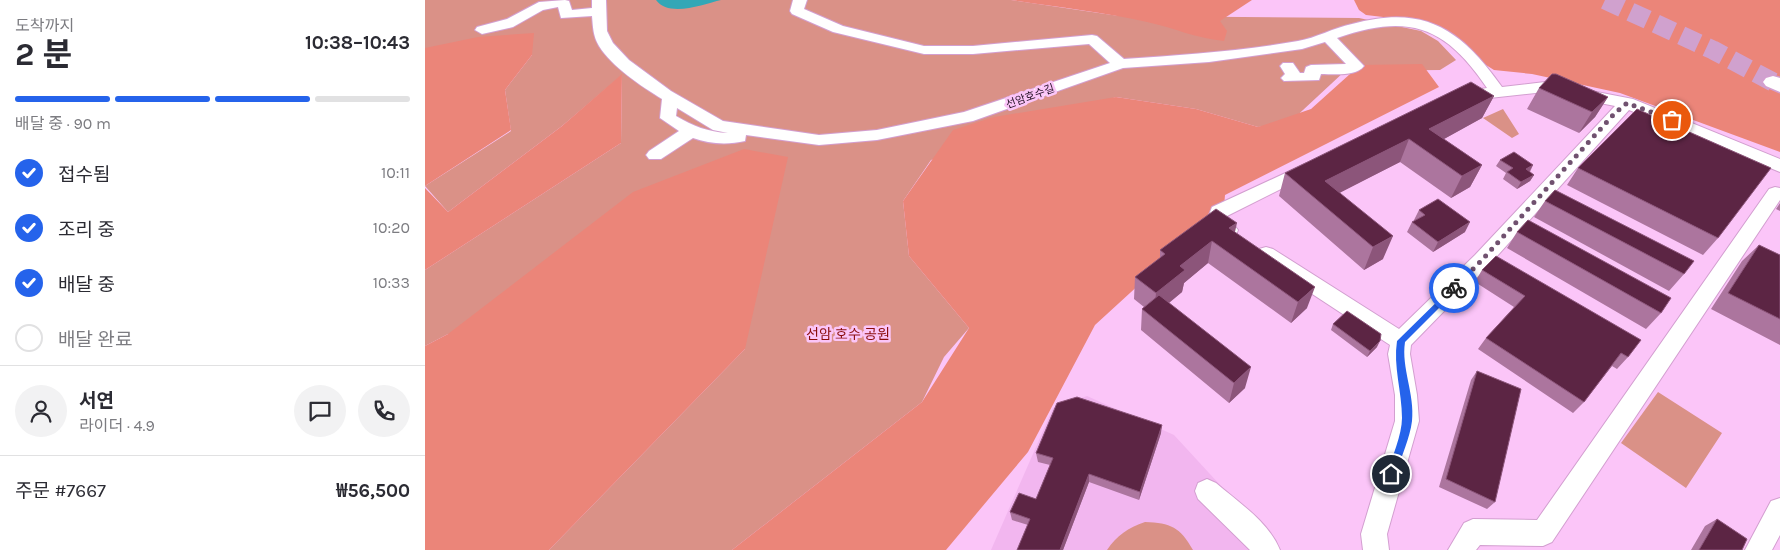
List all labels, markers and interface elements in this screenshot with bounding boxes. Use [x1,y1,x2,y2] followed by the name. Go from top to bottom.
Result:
[15,16,74,35] text: 도착까지
[305,32,410,54] text: 10:38–10:43
[15,36,72,73] text: 2 분
[1004,82,1056,111] street label: 선암호수길
[1651,99,1693,141] pin
[1658,106,1686,134] icon: bag
[15,114,111,133] text: 배달 중 · 90 m
[15,159,43,187] icon: check
[381,163,410,182] text: 10:11
[58,164,110,186] text: 접수됨
[15,214,43,242] icon: check
[373,218,410,237] text: 10:20
[58,219,115,241] text: 조리 중
[1429,263,1479,313] courier
[15,269,43,297] icon: check
[373,273,410,292] text: 10:33
[58,274,115,296] text: 배달 중
[1440,274,1468,302] icon: bike
[806,326,890,343] park label: 선암 호수 공원
[58,329,132,351] text: 배달 완료
[15,385,67,437] button: person
[294,385,346,437] button: chat
[358,385,410,437] button: phone
[79,390,114,412] text: 서연
[79,416,155,435] text: 라이더 · 4.9
[1370,453,1412,495] pin
[1377,460,1405,488] icon: home
[15,480,106,502] text: 주문 #7667
[336,480,410,502] text: ₩56,500

